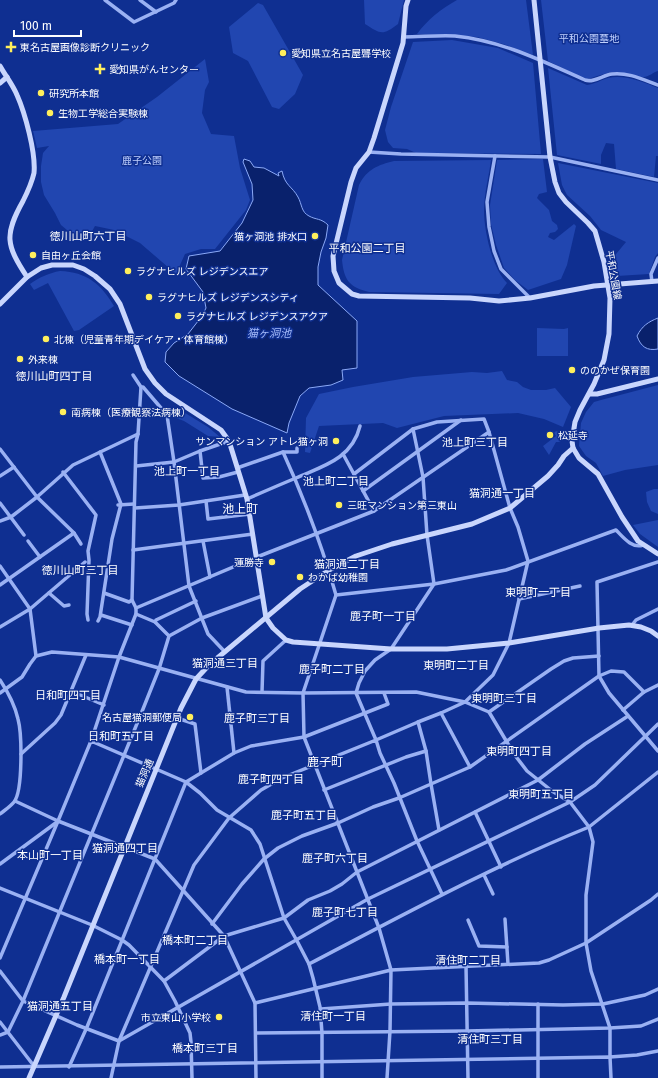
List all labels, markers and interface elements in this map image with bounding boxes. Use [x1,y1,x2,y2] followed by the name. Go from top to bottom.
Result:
[14,12,81,38] scale bar
[20,19,52,33] text: 100 m
[559,33,620,45] park label: 平和公園墓地
[5,41,17,53] marker: 東名古屋画像診断クリニック
[20,42,150,54] place label: 東名古屋画像診断クリニック
[278,48,288,58] marker: 愛知県立名古屋聾学校
[291,48,391,60] place label: 愛知県立名古屋聾学校
[94,63,106,75] marker: 愛知県がんセンター
[109,64,199,76] place label: 愛知県がんセンター
[36,88,46,98] marker: 研究所本館
[49,88,99,100] place label: 研究所本館
[45,108,55,118] marker: 生物工学総合実験棟
[58,108,148,120] place label: 生物工学総合実験棟
[122,155,162,167] park label: 鹿子公園
[50,230,127,243] district label: 徳川山町六丁目
[234,231,307,243] place label: 猫ヶ洞池 排水口
[310,231,320,241] marker: 猫ヶ洞池 排水口
[329,242,406,255] district label: 平和公園二丁目
[28,250,38,260] marker: 自由ヶ丘会館
[41,250,101,262] place label: 自由ヶ丘会館
[603,250,623,301] street label: 平和公園線
[123,266,133,276] marker: ラグナヒルズ レジデンスエア
[136,266,268,278] place label: ラグナヒルズ レジデンスエア
[144,292,154,302] marker: ラグナヒルズ レジデンスシティ
[157,292,299,304] place label: ラグナヒルズ レジデンスシティ
[173,311,183,321] marker: ラグナヒルズ レジデンスアクア
[186,311,328,323] place label: ラグナヒルズ レジデンスアクア
[247,327,292,340] water label: 猫ヶ洞池
[41,334,51,344] marker: 北棟（児童青年期デイケア・体育館棟）
[54,334,234,346] place label: 北棟（児童青年期デイケア・体育館棟）
[15,354,25,364] marker: 外来棟
[28,354,58,366] place label: 外来棟
[567,365,577,375] marker: ののかぜ保育園
[580,365,650,377] place label: ののかぜ保育園
[16,370,93,383] district label: 徳川山町四丁目
[58,407,68,417] marker: 南病棟（医療観察法病棟）
[71,407,191,419] place label: 南病棟（医療観察法病棟）
[545,430,555,440] marker: 松延寺
[558,430,588,442] place label: 松延寺
[195,436,328,448] place label: サンマンション アトレ猫ヶ洞
[331,436,341,446] marker: サンマンション アトレ猫ヶ洞
[442,436,508,449] district label: 池上町三丁目
[154,465,220,478] district label: 池上町一丁目
[303,475,369,488] district label: 池上町二丁目
[469,487,535,500] district label: 猫洞通一丁目
[334,500,344,510] marker: 三旺マンション第三東山
[347,500,457,512] place label: 三旺マンション第三東山
[222,502,258,516] district label: 池上町
[234,557,264,569] place label: 蓮勝寺
[267,557,277,567] marker: 蓮勝寺
[314,558,380,571] district label: 猫洞通二丁目
[42,564,119,577] district label: 徳川山町三丁目
[295,572,305,582] marker: わかば幼稚園
[308,572,368,584] place label: わかば幼稚園
[505,586,571,599] district label: 東明町一丁目
[350,610,416,623] district label: 鹿子町一丁目
[192,657,258,670] district label: 猫洞通三丁目
[423,659,489,672] district label: 東明町二丁目
[299,663,365,676] district label: 鹿子町二丁目
[35,689,101,702] district label: 日和町四丁目
[471,692,537,705] district label: 東明町三丁目
[102,712,182,724] place label: 名古屋猫洞郵便局
[185,712,195,722] marker: 名古屋猫洞郵便局
[224,712,290,725] district label: 鹿子町三丁目
[88,730,154,743] district label: 日和町五丁目
[486,745,552,758] district label: 東明町四丁目
[307,755,343,769] district label: 鹿子町
[134,757,156,790] street label: 猫洞通
[238,773,304,786] district label: 鹿子町四丁目
[508,788,574,801] district label: 東明町五丁目
[271,809,337,822] district label: 鹿子町五丁目
[92,842,158,855] district label: 猫洞通四丁目
[17,849,83,862] district label: 本山町一丁目
[302,852,368,865] district label: 鹿子町六丁目
[312,906,378,919] district label: 鹿子町七丁目
[162,934,228,947] district label: 橋本町二丁目
[94,953,160,966] district label: 橋本町一丁目
[435,954,501,967] district label: 清住町二丁目
[27,1000,93,1013] district label: 猫洞通五丁目
[300,1010,366,1023] district label: 清住町一丁目
[141,1012,211,1024] place label: 市立東山小学校
[214,1012,224,1022] marker: 市立東山小学校
[457,1033,523,1046] district label: 清住町三丁目
[172,1042,238,1055] district label: 橋本町三丁目

